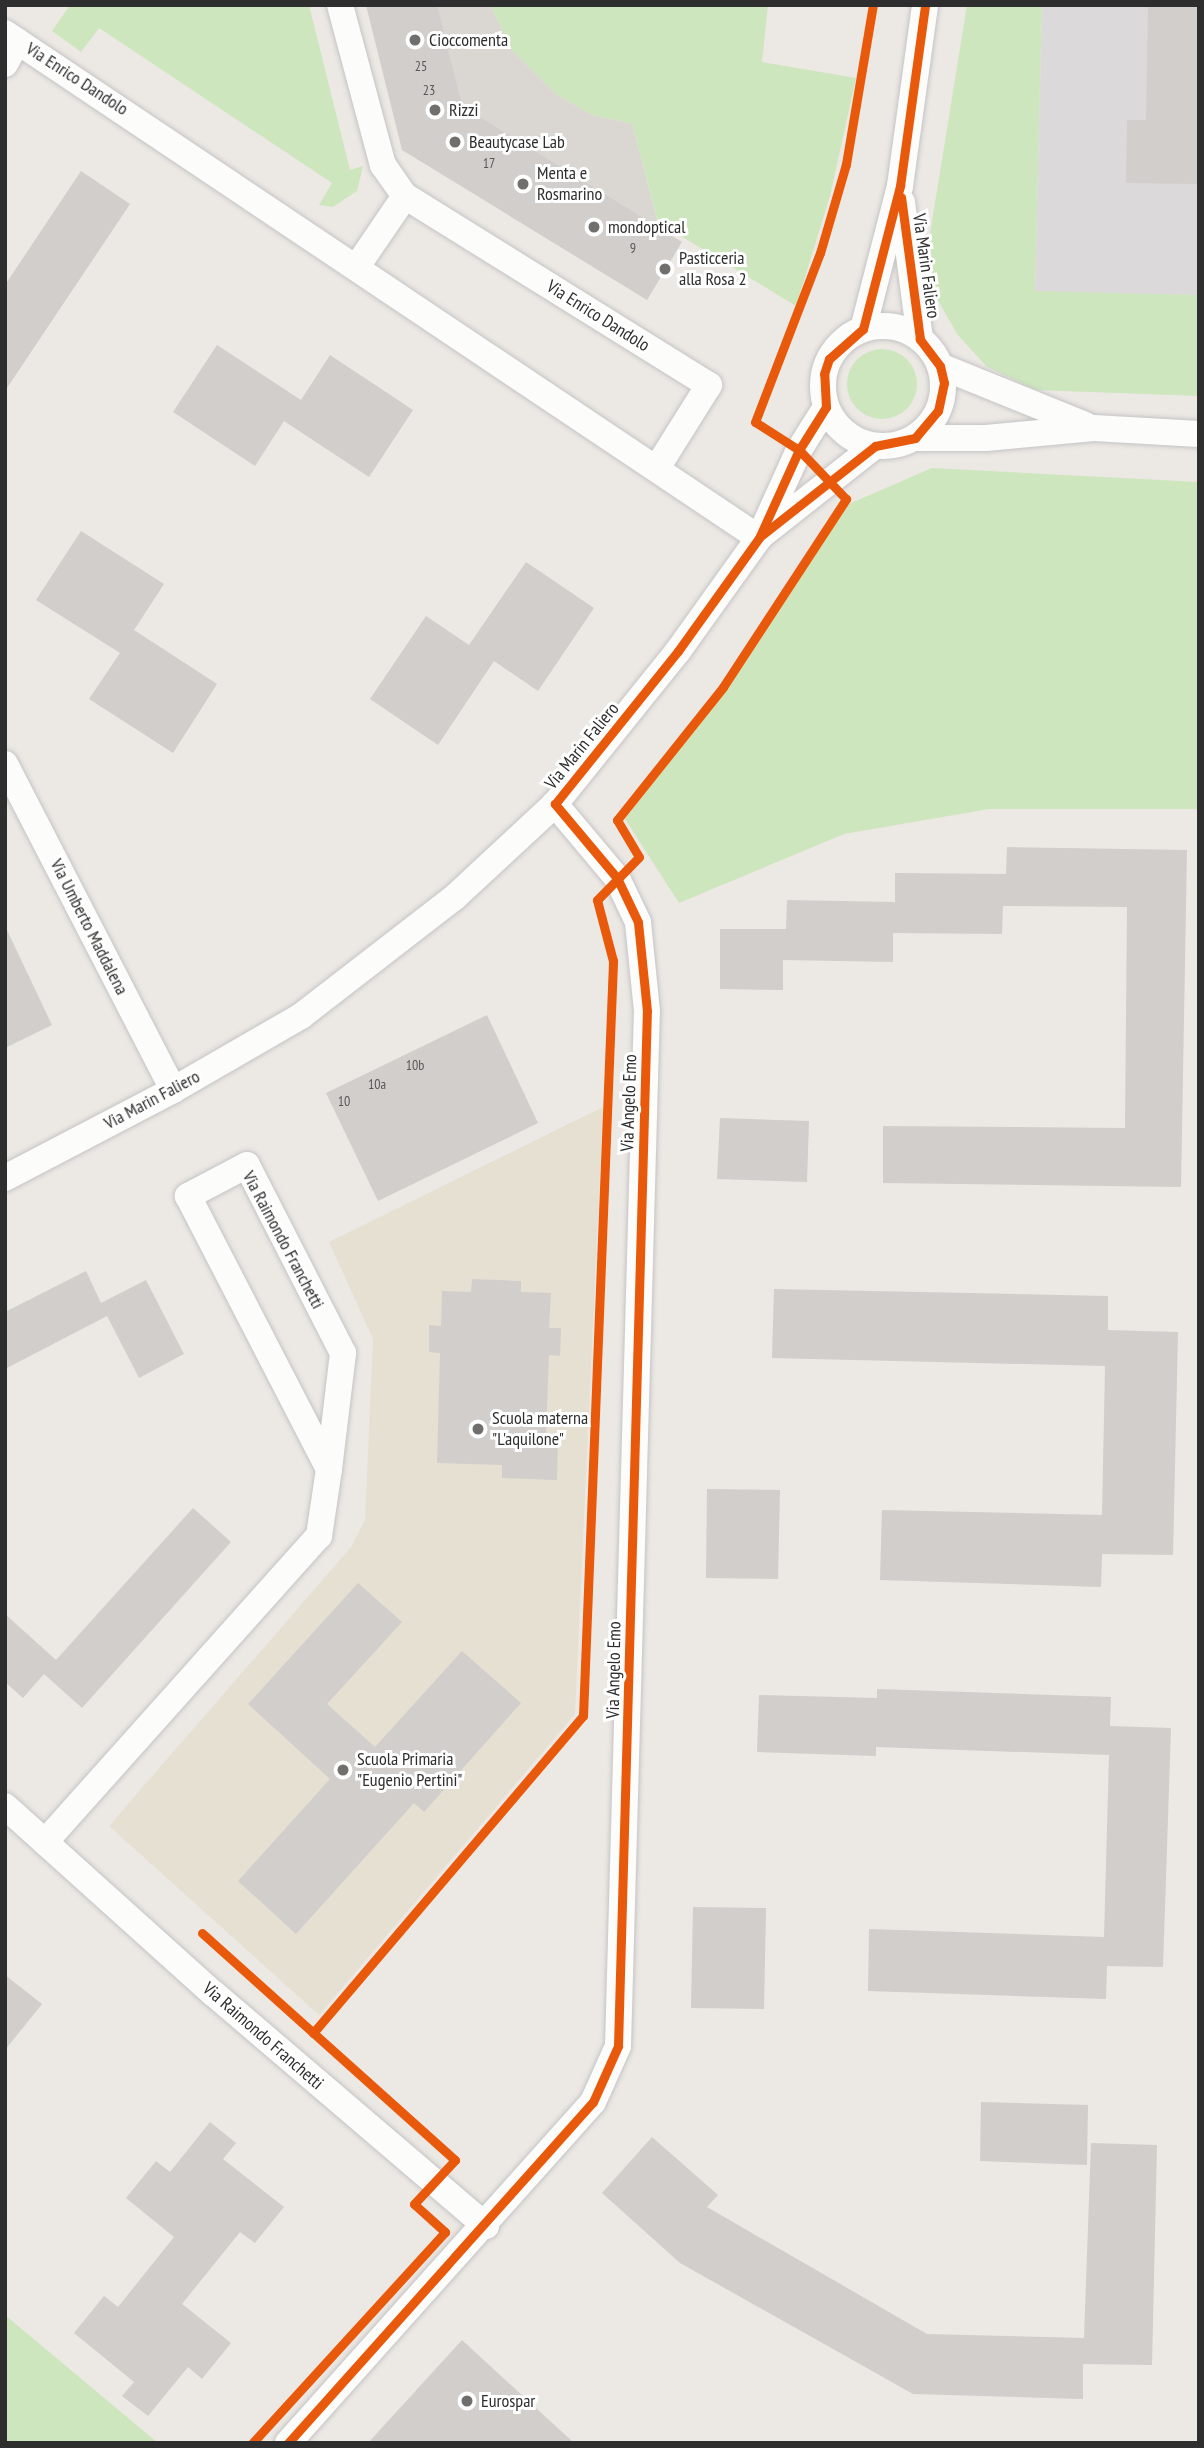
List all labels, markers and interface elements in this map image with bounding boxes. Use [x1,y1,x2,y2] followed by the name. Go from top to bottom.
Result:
[429,29,508,51] place label: Cioccomenta
[407,32,423,48] marker: Cioccomenta
[22,38,132,120] street label: Via Enrico Dandolo
[415,58,427,74] house number: 25
[423,82,435,98] house number: 23
[449,99,478,121] place label: Rizzi
[427,102,443,118] marker: Rizzi
[469,131,565,153] place label: Beautycase Lab
[447,134,463,150] marker: Beautycase Lab
[483,155,495,171] house number: 17
[537,163,602,206] place label: Menta e Rosmarino
[515,176,531,192] marker: Menta e Rosmarino
[908,212,944,320] street label: Via Marin Faliero
[608,216,685,238] place label: mondoptical
[586,219,602,235] marker: mondoptical
[630,240,636,256] house number: 9
[679,248,747,290] place label: Pasticceria alla Rosa 2
[657,261,673,277] marker: Pasticceria alla Rosa 2
[542,276,654,356] street label: Via Enrico Dandolo
[540,698,624,794] street label: Via Marin Faliero
[45,855,133,999] street label: Via Umberto Maddalena
[616,1054,642,1152] street label: Via Angelo Emo
[406,1057,424,1073] house number: 10b
[100,1066,204,1134] street label: Via Marin Faliero
[368,1076,386,1092] house number: 10a
[338,1093,350,1109] house number: 10
[238,1167,328,1313] street label: Via Raimondo Franchetti
[492,1408,588,1450] place label: Scuola materna "L'aquilone"
[470,1421,486,1437] marker: Scuola materna "L'aquilone"
[602,1621,626,1719] street label: Via Angelo Emo
[357,1749,462,1792] place label: Scuola Primaria "Eugenio Pertini"
[335,1762,351,1778] marker: Scuola Primaria "Eugenio Pertini"
[198,1978,328,2094] street label: Via Raimondo Franchetti
[481,2390,535,2412] place label: Eurospar
[459,2393,475,2409] marker: Eurospar

